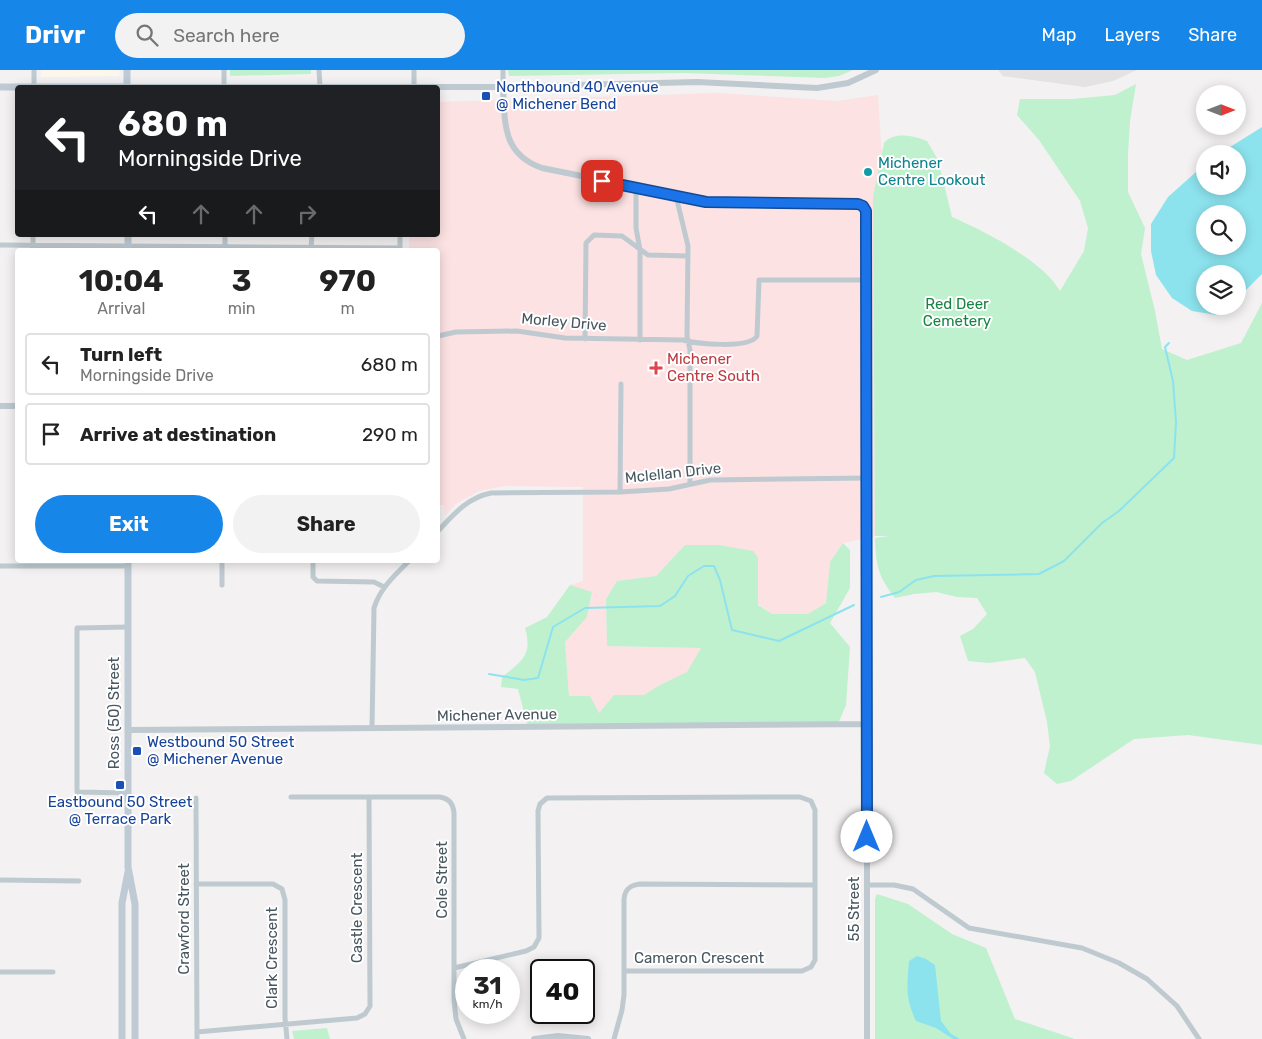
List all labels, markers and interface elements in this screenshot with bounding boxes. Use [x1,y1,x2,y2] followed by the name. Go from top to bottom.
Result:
[115,13,465,58] search box
[25,21,85,49] text: Drivr
[133,21,161,49] icon: search
[173,24,280,47] text: Search here
[1042,24,1077,46] text: Map
[1105,24,1160,46] text: Layers
[1188,24,1237,46] text: Share
[496,78,659,113] place label: Northbound 40 Avenue @ Michener Bend
[1196,85,1246,135] north arrow
[1196,85,1246,315] map controls
[480,90,492,102] marker: Northbound 40 Avenue @ Michener Bend
[118,103,228,145] text: 680 m
[35,105,100,170] icon: left
[118,145,302,172] text: Morningside Drive
[1196,145,1246,195] button: sound
[878,154,985,189] place label: Michener Centre Lookout
[581,160,623,202] pin
[862,166,874,178] marker: Michener Centre Lookout
[588,167,616,195] icon: arrive
[134,200,162,228] icon: left
[187,200,215,228] icon: ahead
[240,200,268,228] icon: ahead
[293,200,321,228] icon: right
[1196,205,1246,255] button: search
[79,263,164,299] text: 10:04
[232,263,251,299] text: 3
[319,263,376,299] text: 970
[1196,265,1246,315] button: layers
[923,295,991,330] park label: Red Deer Cemetery
[97,299,145,318] text: Arrival
[228,299,255,318] text: min
[341,299,355,318] text: m
[521,309,607,335] street label: Morley Drive
[80,343,162,366] text: Turn left
[37,350,65,378] icon: left
[667,350,760,385] place label: Michener Centre South
[361,353,418,376] text: 680 m
[649,361,663,375] marker: Michener Centre South
[80,366,214,385] text: Morningside Drive
[37,420,65,448] icon: arrive
[80,423,276,446] text: Arrive at destination
[362,423,418,446] text: 290 m
[624,459,722,487] street label: Mclellan Drive
[35,495,223,553] button: Exit
[233,495,420,553] button: Share
[105,657,123,769] street label: Ross (50) Street
[437,705,557,725] street label: Michener Avenue
[147,733,294,768] place label: Westbound 50 Street @ Michener Avenue
[131,745,143,757] marker: Westbound 50 Street @ Michener Avenue
[114,779,126,791] marker: Eastbound 50 Street @ Terrace Park
[48,793,192,828] place label: Eastbound 50 Street @ Terrace Park
[840,810,892,862] position arrow
[433,841,451,919] street label: Cole Street
[348,853,366,963] street label: Castle Crescent
[175,863,193,975] street label: Crawford Street
[845,876,863,941] street label: 55 Street
[263,907,281,1009] street label: Clark Crescent
[634,949,764,967] street label: Cameron Crescent
[530,959,595,1024] speed limit sign: 40
[473,971,502,1000] text: 31
[473,997,502,1011] text: km/h

